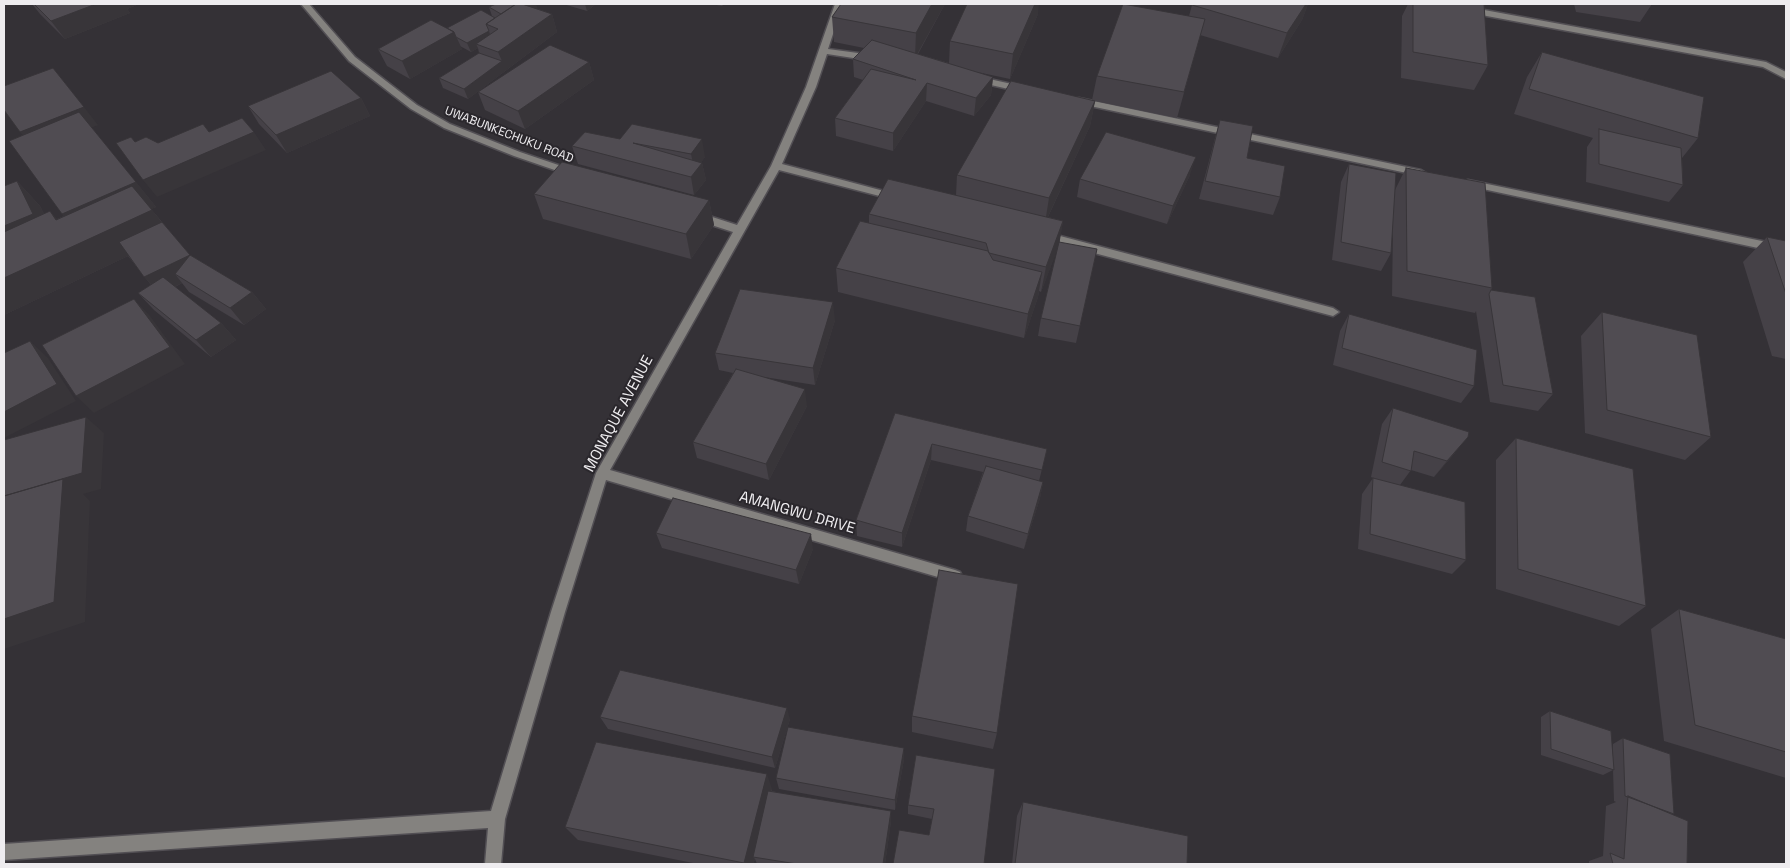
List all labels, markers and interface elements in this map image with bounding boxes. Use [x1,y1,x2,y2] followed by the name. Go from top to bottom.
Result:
[443,104,575,166] street label: UWABUNKECHUKU ROAD
[581,353,657,475] street label: MONAQUE AVENUE
[737,488,857,538] street label: AMANGWU DRIVE

